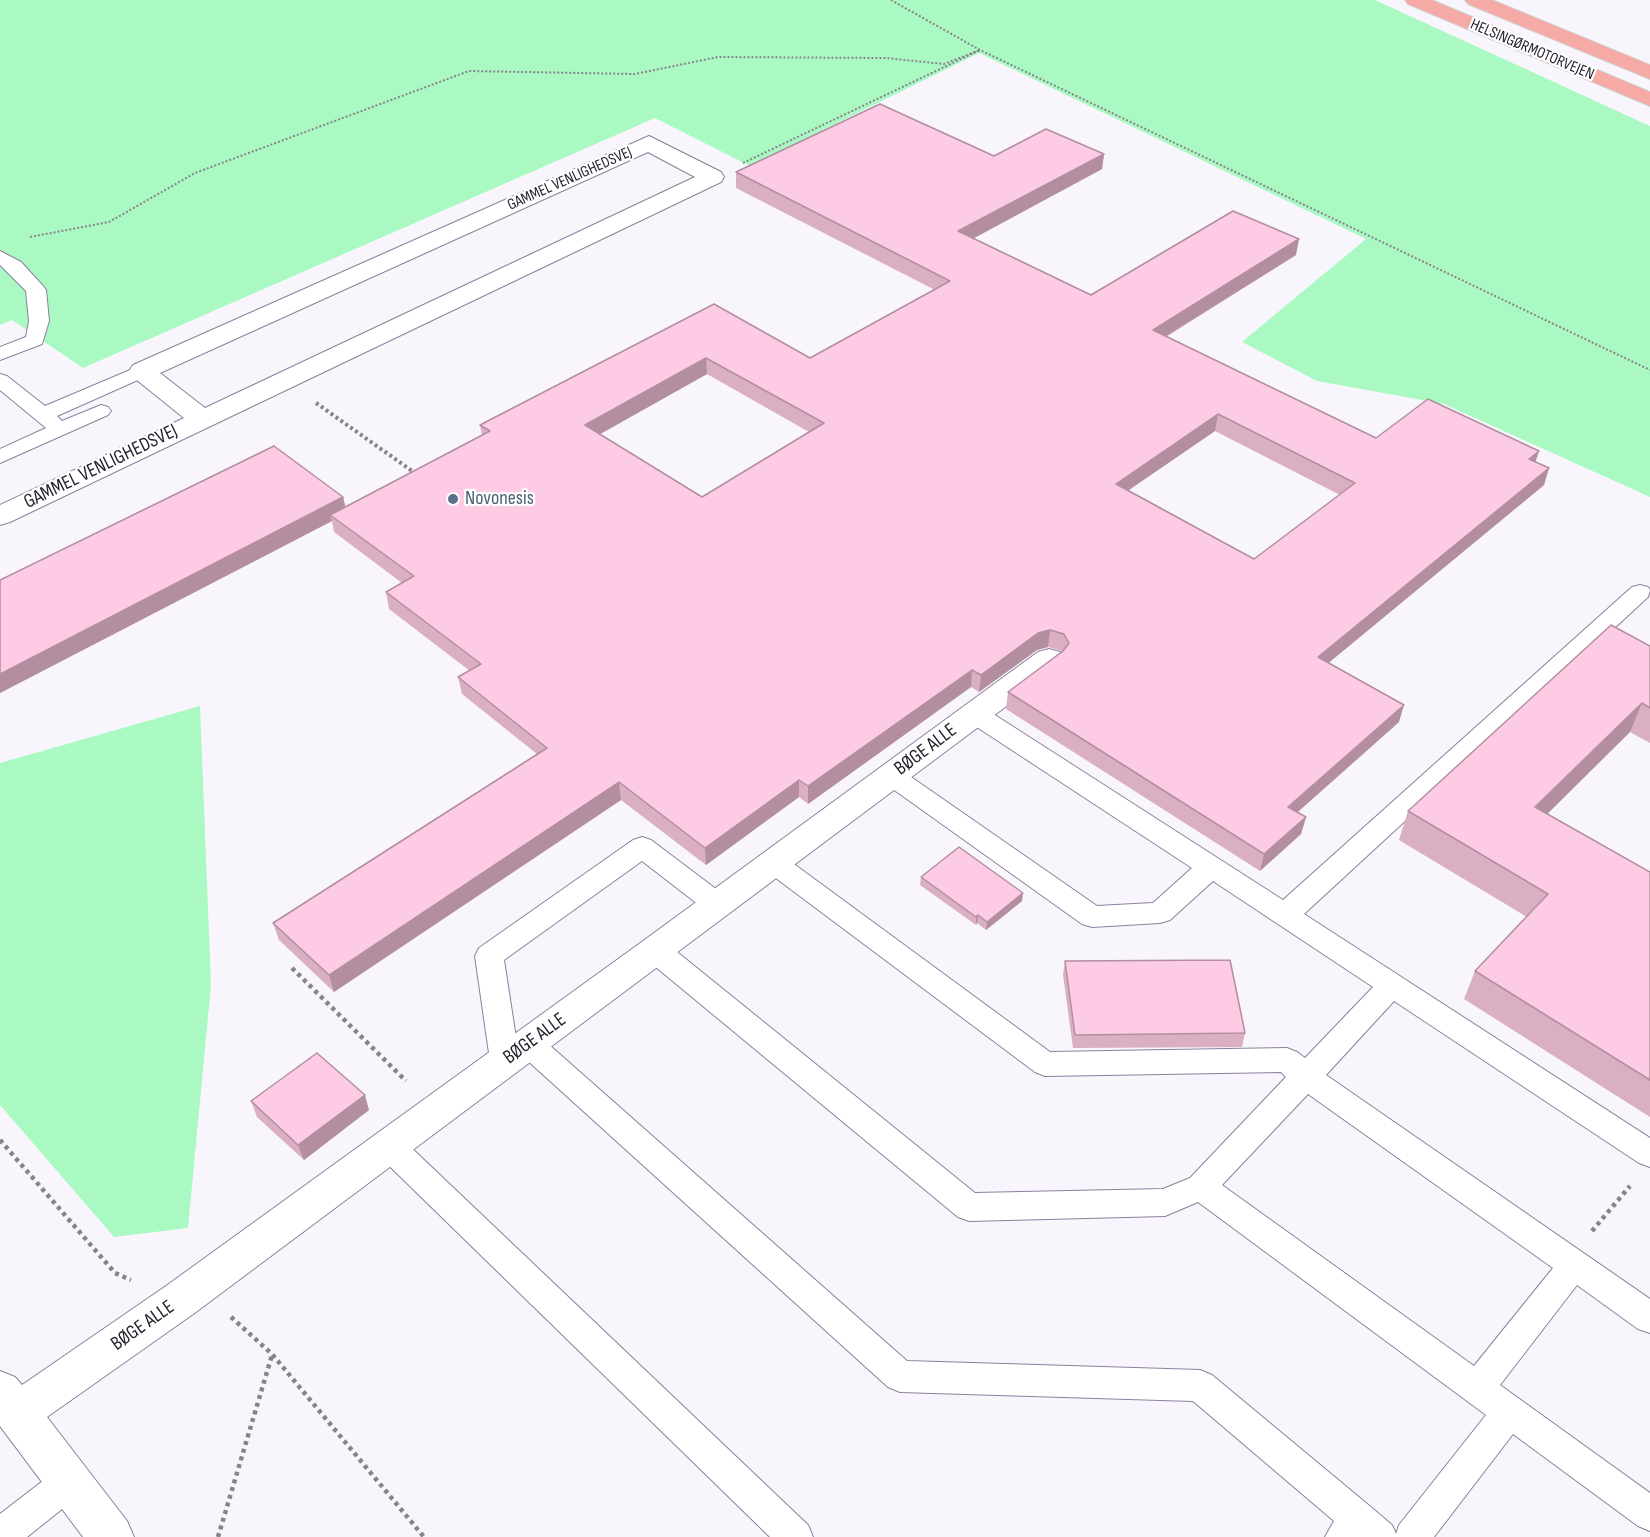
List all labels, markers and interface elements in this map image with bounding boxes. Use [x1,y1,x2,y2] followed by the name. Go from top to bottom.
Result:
[1467,15,1597,85] street label: HELSINGØRMOTORVEJEN
[505,143,635,215] street label: GAMMEL VENLIGHEDSVEJ
[20,419,182,515] street label: GAMMEL VENLIGHEDSVEJ
[465,487,534,511] place label: Novonesis
[446,492,460,506] marker: Novonesis
[890,719,962,781] street label: BØGE ALLE
[499,1008,571,1070] street label: BØGE ALLE
[107,1296,179,1356] street label: BØGE ALLE

